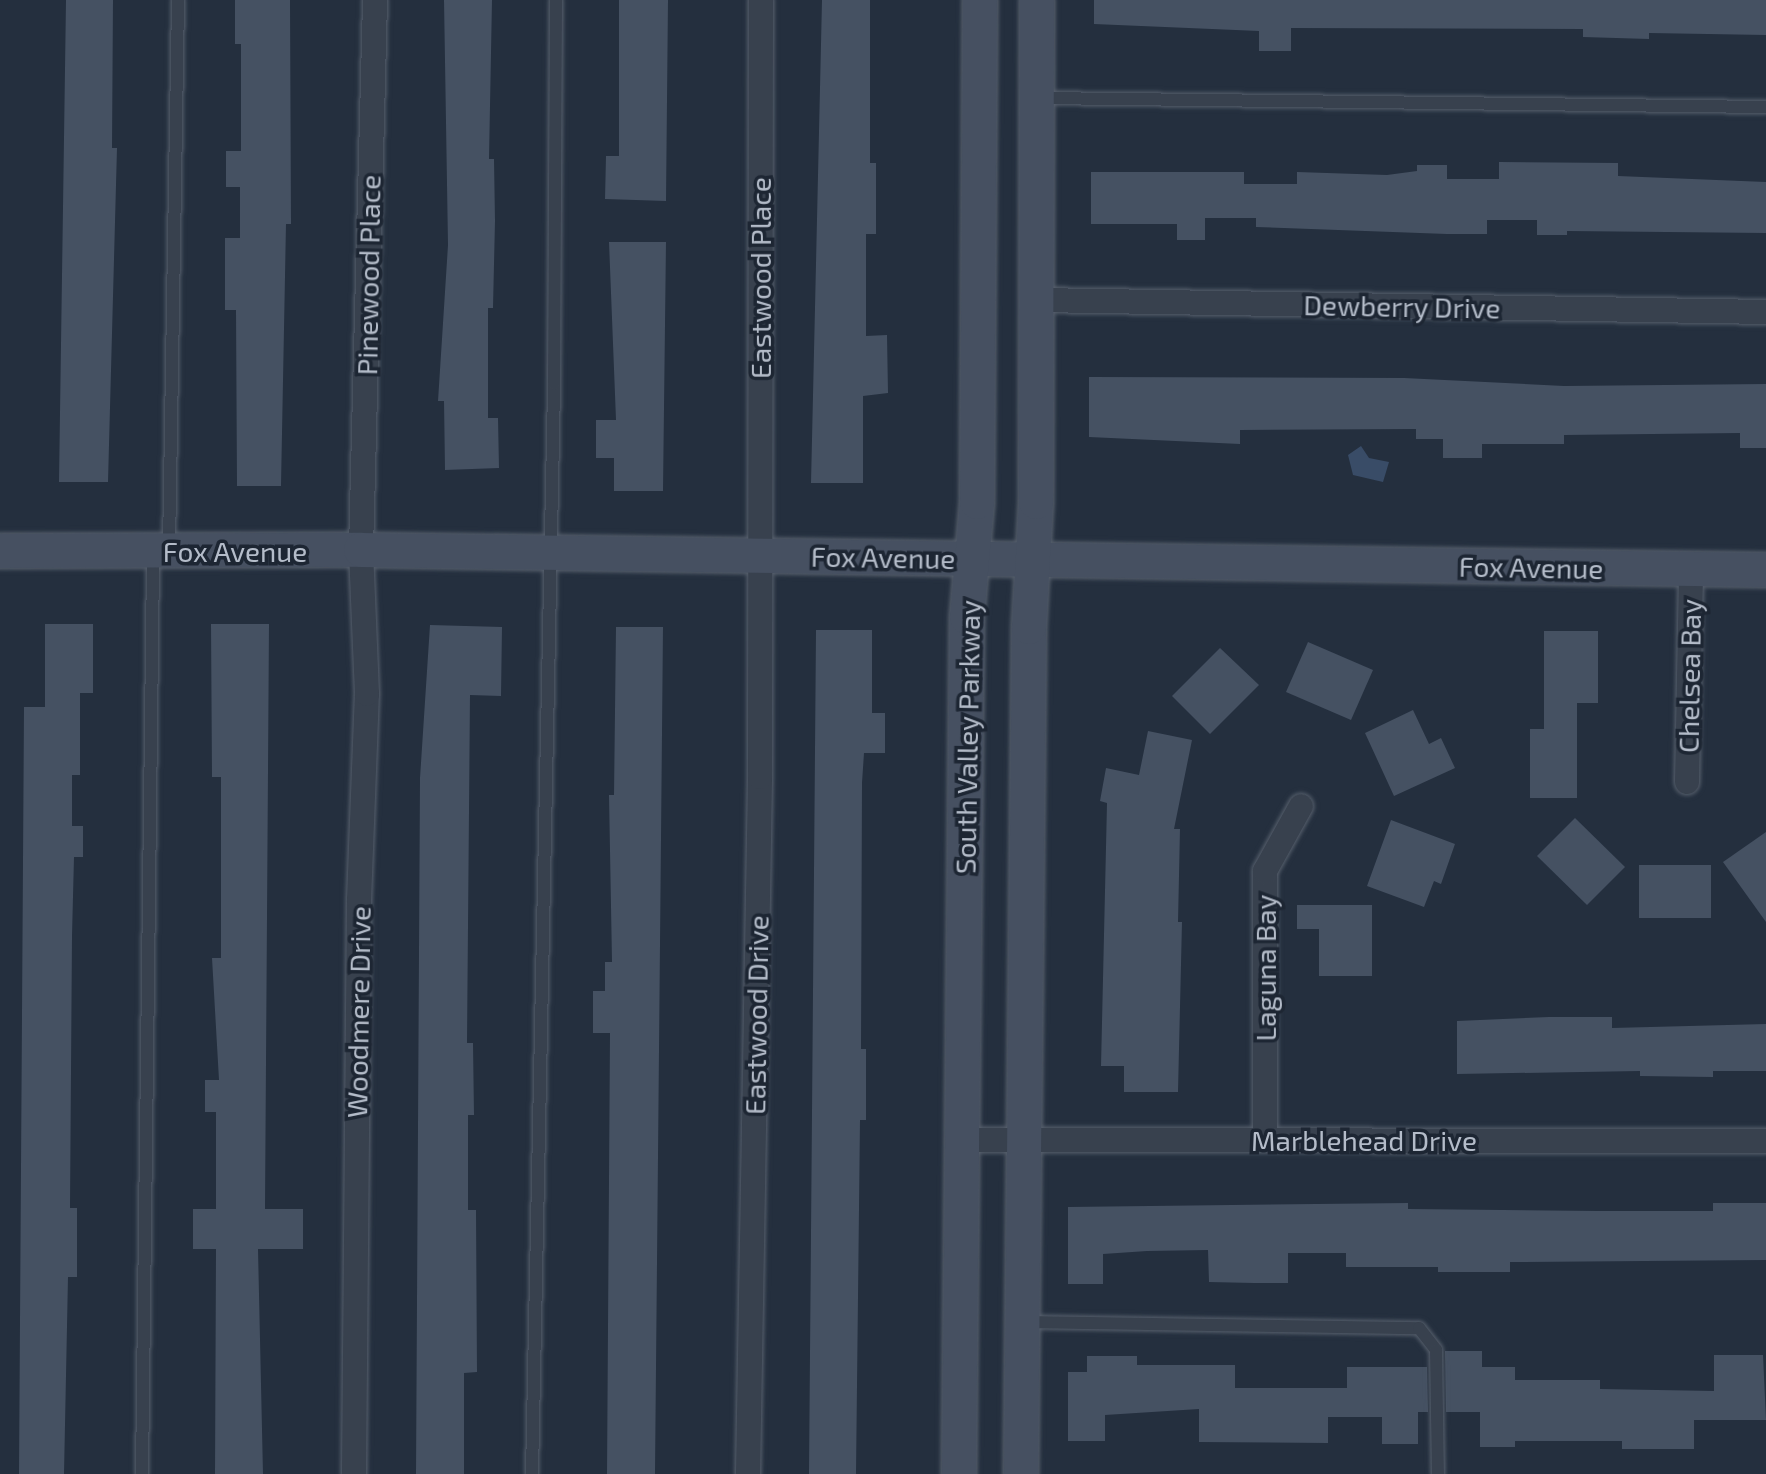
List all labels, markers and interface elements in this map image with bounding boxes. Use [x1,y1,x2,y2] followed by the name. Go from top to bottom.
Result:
[349,174,387,376] street label: Pinewood Place
[743,177,777,379] street label: Eastwood Place
[1303,287,1501,325] street label: Dewberry Drive
[162,534,308,568] street label: Fox Avenue
[810,539,956,575] street label: Fox Avenue
[1458,549,1604,585] street label: Fox Avenue
[948,599,986,875] street label: South Valley Parkway
[1671,599,1707,753] street label: Chelsea Bay
[1248,895,1282,1041] street label: Laguna Bay
[339,906,377,1118] street label: Woodmere Drive
[737,915,775,1115] street label: Eastwood Drive
[1251,1123,1477,1157] street label: Marblehead Drive

